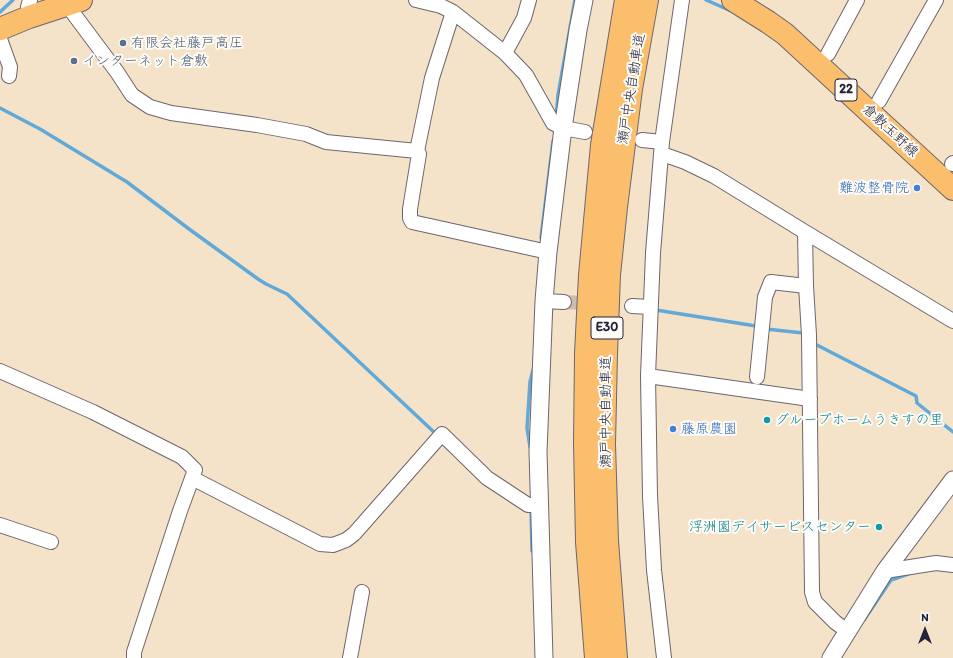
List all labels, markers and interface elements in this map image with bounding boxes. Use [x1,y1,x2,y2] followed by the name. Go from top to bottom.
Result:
[615,32,649,146] street label: 瀬戸中央自動車道
[131,35,243,51] place label: 有限会社藤戸高圧
[118,38,128,48] marker: 有限会社藤戸高圧
[82,53,208,69] place label: インターネット倉敷
[69,56,79,66] marker: インターネット倉敷
[835,79,857,101] road number: 22
[859,101,921,161] street label: 倉敷玉野線
[839,180,909,196] place label: 難波整骨院
[912,183,922,193] marker: 難波整骨院
[591,317,623,339] road number: E30
[598,356,614,468] street label: 瀬戸中央自動車道
[775,412,944,428] place label: グループホームうきすの里
[762,415,772,425] marker: グループホームうきすの里
[681,421,737,437] place label: 藤原農園
[668,424,678,434] marker: 藤原農園
[689,519,871,535] place label: 浮洲園デイサービスセンター
[874,522,884,532] marker: 浮洲園デイサービスセンター
[905,610,945,650] north arrow
[921,611,929,624] text: N

